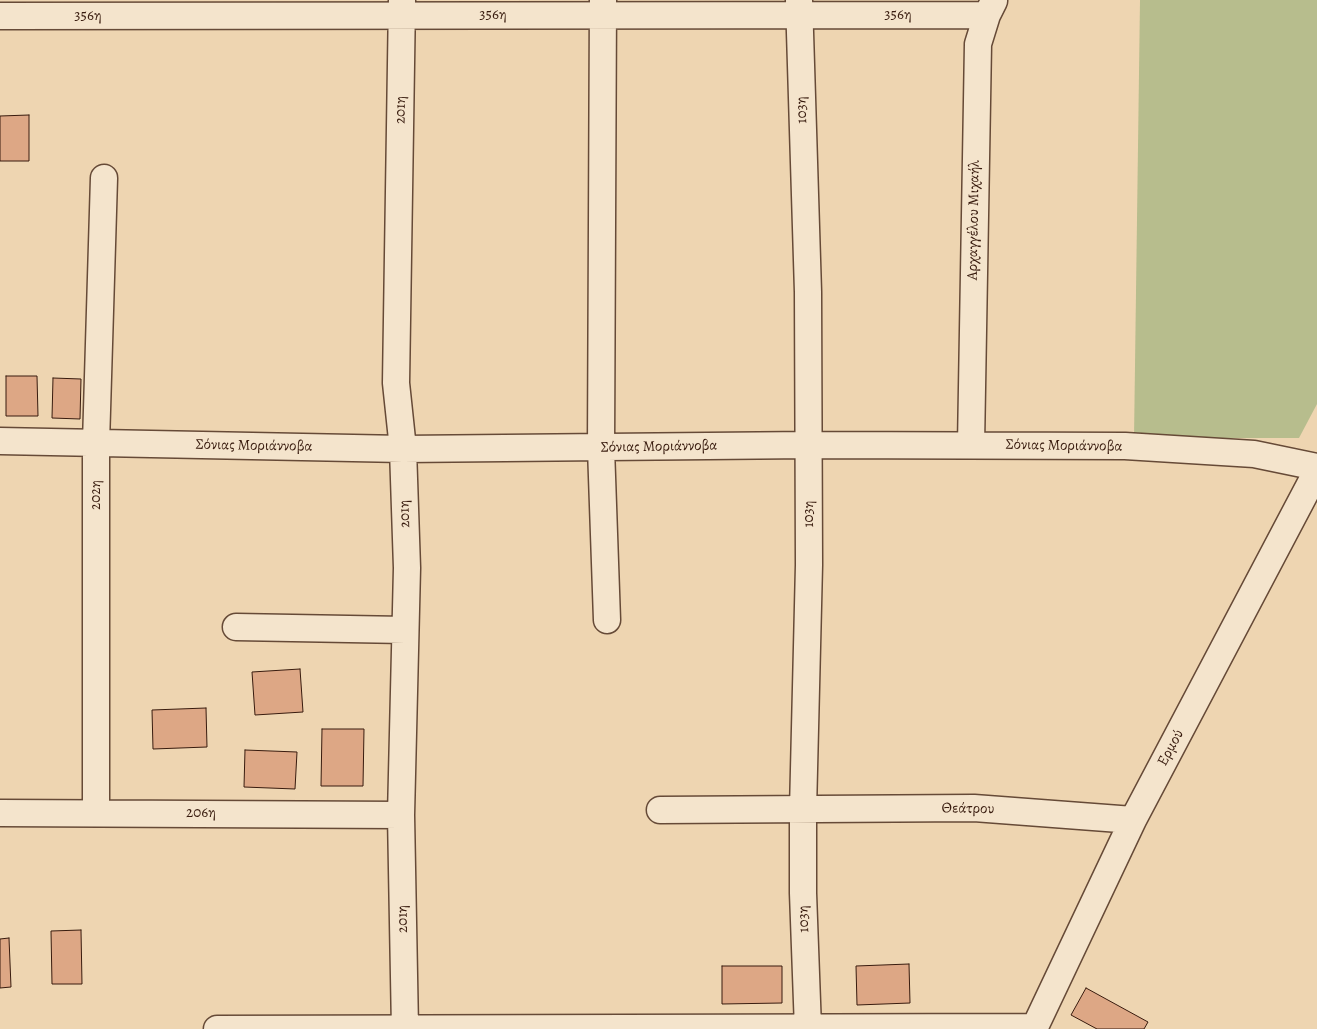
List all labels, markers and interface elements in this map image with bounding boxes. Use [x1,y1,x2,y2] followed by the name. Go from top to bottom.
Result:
[479,6,507,24] street label: 356η
[884,6,912,24] street label: 356η
[74,7,102,25] street label: 356η
[392,96,410,124] street label: 201η
[793,96,811,124] street label: 103η
[964,160,984,280] street label: Αρχαγγέλου Μιχαήλ
[195,436,313,456] street label: Σόνιας Μοριάννοβα
[1005,436,1123,456] street label: Σόνιας Μοριάννοβα
[600,437,718,457] street label: Σόνιας Μοριάννοβα
[87,480,105,510] street label: 202η
[396,500,414,528] street label: 201η
[800,500,818,528] street label: 103η
[1154,727,1188,769] street label: Ερμού
[941,800,995,818] street label: Θεάτρου
[186,804,216,822] street label: 206η
[394,905,412,933] street label: 201η
[795,905,813,933] street label: 103η

